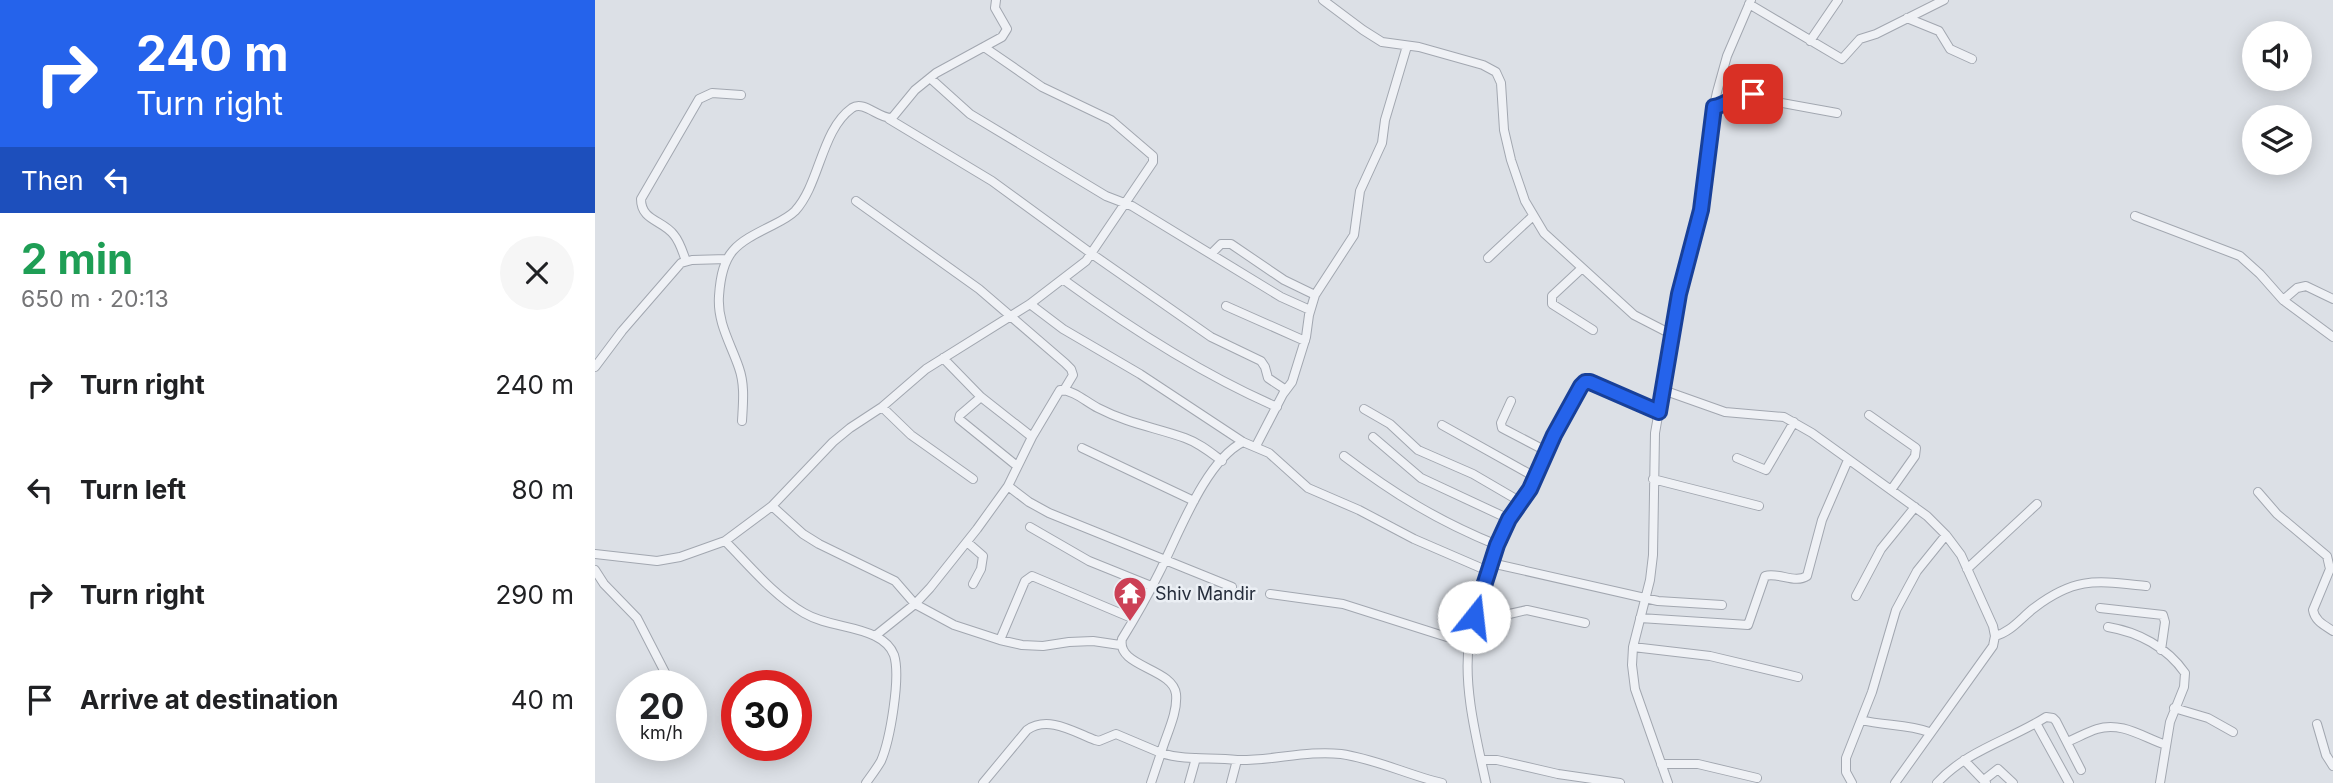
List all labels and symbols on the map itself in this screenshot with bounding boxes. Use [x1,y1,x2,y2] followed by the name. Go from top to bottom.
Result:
[1723,64,1783,124] pin
[1111,574,1149,623] temple icon: Shiv Mandir
[1437,580,1511,654] position arrow
[1155,583,1256,604] place label: Shiv Mandir
[721,670,812,761] speed limit sign: 30

